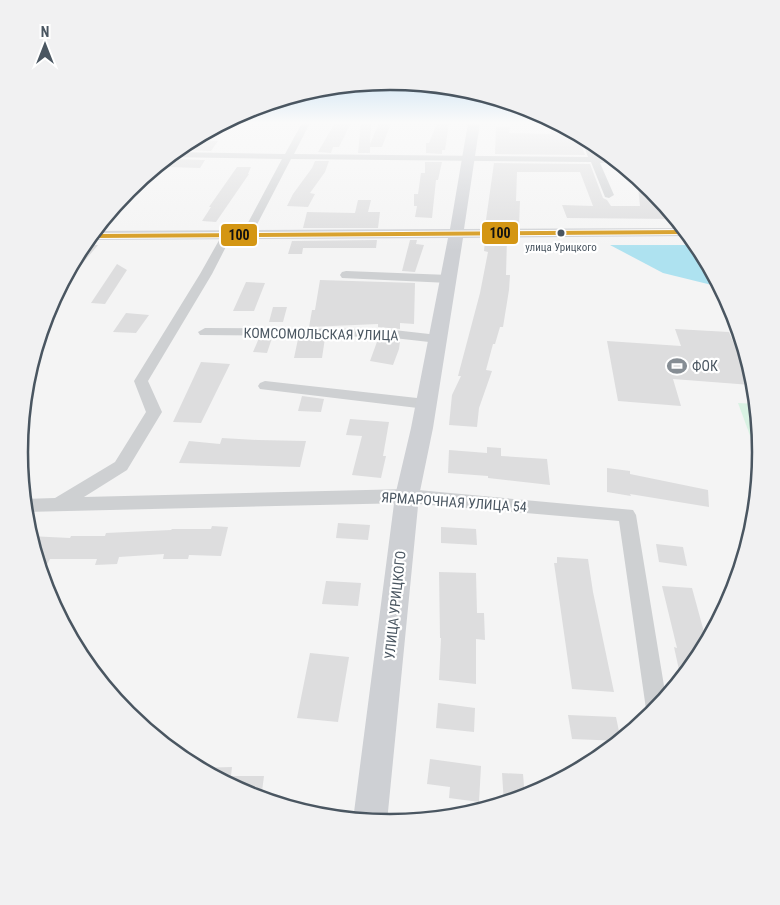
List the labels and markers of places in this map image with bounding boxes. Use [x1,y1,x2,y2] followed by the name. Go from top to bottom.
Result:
[556,228,566,238] marker: улица Урицкого
[525,241,597,254] place label: улица Урицкого
[666,355,688,377] sports icon: ФОК
[692,358,718,374] place label: ФОК

